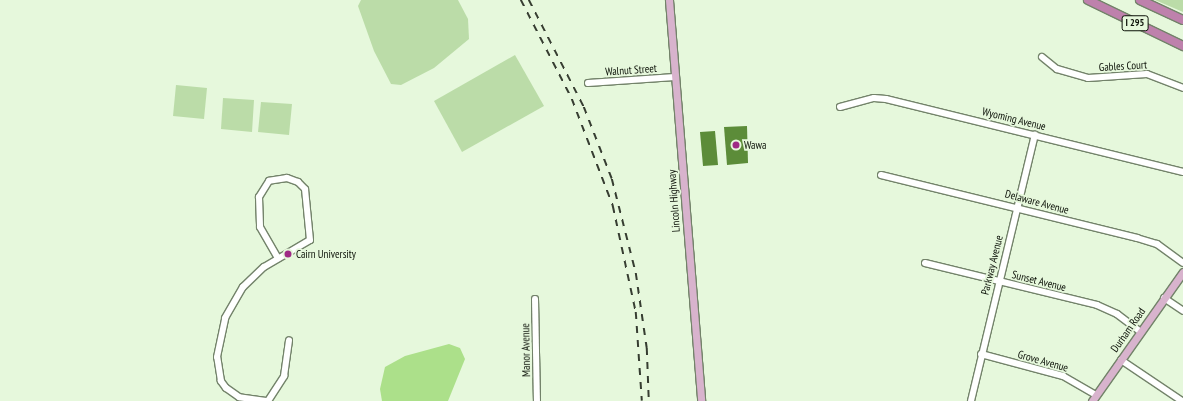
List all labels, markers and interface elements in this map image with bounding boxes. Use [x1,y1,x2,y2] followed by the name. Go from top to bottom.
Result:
[1121,15,1149,31] road number: I 295
[1099,58,1147,74] street label: Gables Court
[605,62,657,78] street label: Walnut Street
[981,105,1047,133] street label: Wyoming Avenue
[744,138,766,152] place label: Wawa
[731,140,741,150] marker: Wawa
[665,169,683,233] street label: Lincoln Highway
[1003,187,1071,217] street label: Delaware Avenue
[978,234,1006,296] street label: Parkway Avenue
[296,247,356,261] place label: Cairn University
[283,249,293,259] marker: Cairn University
[1010,268,1068,294] street label: Sunset Avenue
[1108,305,1148,355] street label: Durham Road
[519,323,533,377] street label: Manor Avenue
[1016,347,1070,375] street label: Grove Avenue

